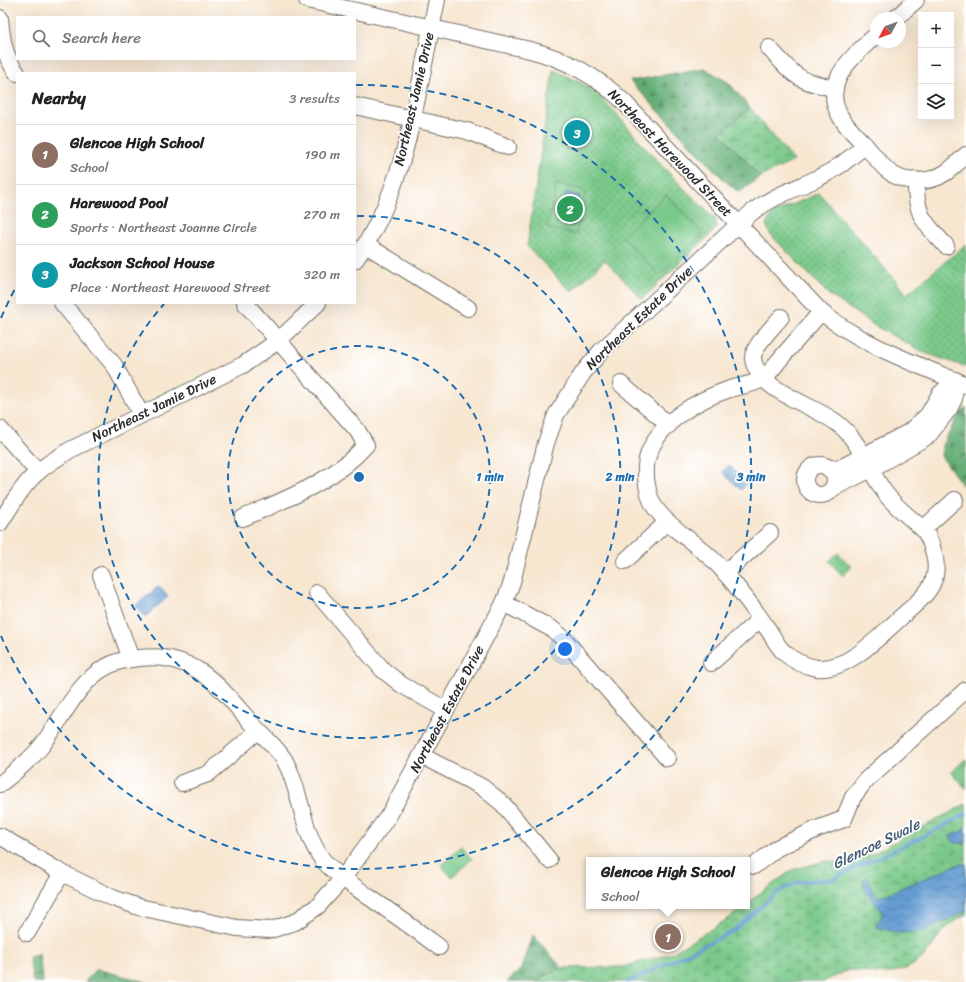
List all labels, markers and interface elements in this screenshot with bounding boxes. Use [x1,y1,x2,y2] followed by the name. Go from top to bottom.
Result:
[870,12,906,48] north arrow
[918,12,954,120] map controls
[918,12,954,48] button: +
[16,16,356,60] search box
[62,25,141,51] text: Search here
[30,27,52,49] icon: search
[386,30,442,168] street label: Northeast Jamie Drive
[918,48,954,84] button: −
[32,83,86,113] text: Nearby
[602,83,738,223] street label: Northeast Harewood Street
[918,84,954,120] button: layers
[289,87,340,110] text: 3 results
[564,118,590,148] pin: 3
[70,130,204,156] text: Glencoe High School
[42,143,48,166] text: 1
[305,143,340,166] text: 190 m
[70,156,108,179] text: School
[70,190,168,216] text: Harewood Pool
[557,194,583,224] pin: 2
[41,203,49,226] text: 2
[303,203,340,226] text: 270 m
[70,216,257,239] text: Sports · Northeast Joanne Circle
[70,250,215,276] text: Jackson School House
[579,260,699,376] street label: Northeast Estate Drive
[41,263,49,286] text: 3
[304,263,340,286] text: 320 m
[70,276,271,299] text: Place · Northeast Harewood Street
[87,367,221,449] street label: Northeast Jamie Drive
[476,466,504,488] text: 1 min
[604,466,635,488] text: 2 min
[736,466,766,488] text: 3 min
[352,470,366,484] centre of rings
[555,639,575,659] your location
[403,641,491,777] street label: Northeast Estate Drive
[828,811,926,876] water label: Glencoe Swale
[586,857,750,909] popup
[601,859,735,885] text: Glencoe High School
[601,885,639,908] text: School
[655,922,681,952] pin: 1

